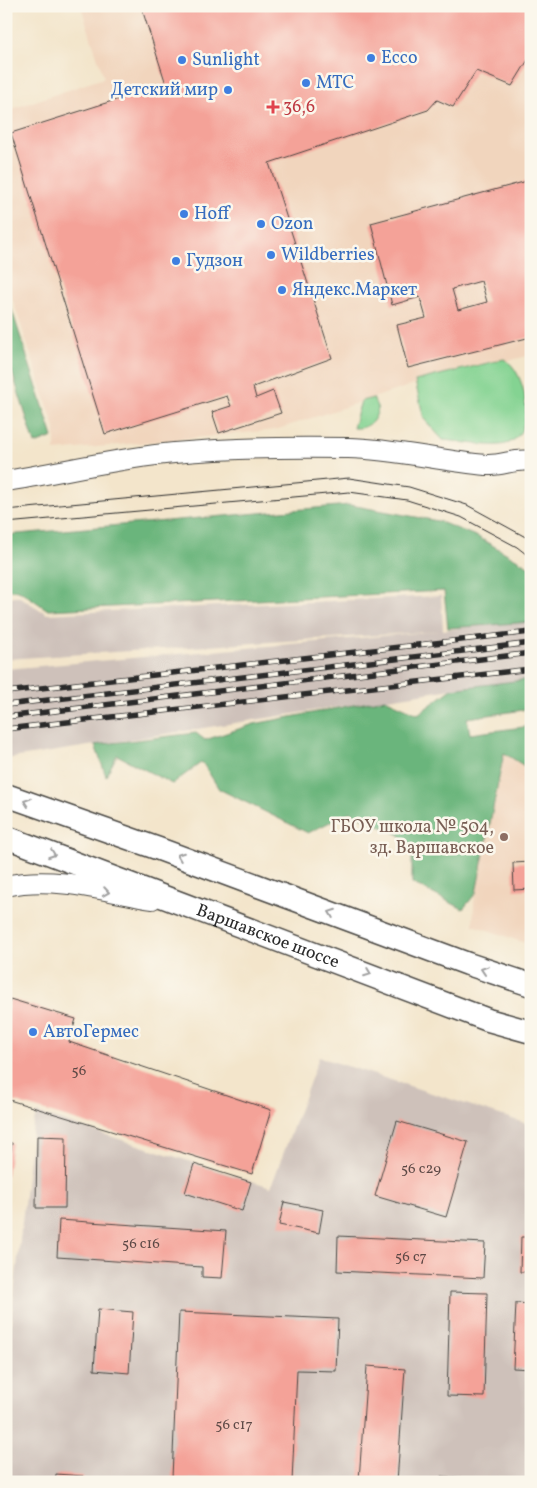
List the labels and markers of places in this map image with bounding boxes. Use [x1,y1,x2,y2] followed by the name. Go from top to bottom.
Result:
[381,46,418,71] place label: Ecco
[192,48,260,73] place label: Sunlight
[365,52,377,64] marker: Ecco
[176,54,188,66] marker: Sunlight
[316,71,354,96] place label: МТС
[300,77,312,89] marker: МТС
[111,78,218,103] place label: Детский мир
[222,84,234,96] marker: Детский мир
[283,95,315,120] place label: 36,6
[267,101,279,113] marker: 36,6
[194,202,231,227] place label: Hoff
[178,208,190,220] marker: Hoff
[271,212,314,237] place label: Ozon
[255,218,267,230] marker: Ozon
[281,243,375,268] place label: Wildberries
[186,249,243,274] place label: Гудзон
[265,249,277,261] marker: Wildberries
[170,255,182,267] marker: Гудзон
[292,278,417,303] place label: Яндекс.Маркет
[276,284,288,296] marker: Яндекс.Маркет
[330,815,494,861] place label: ГБОУ школа № 504, зд. Варшавское
[498,831,510,843] marker: ГБОУ школа № 504, зд. Варшавское
[43,1020,139,1045] place label: АвтоГермес
[27,1026,39,1038] marker: АвтоГермес

